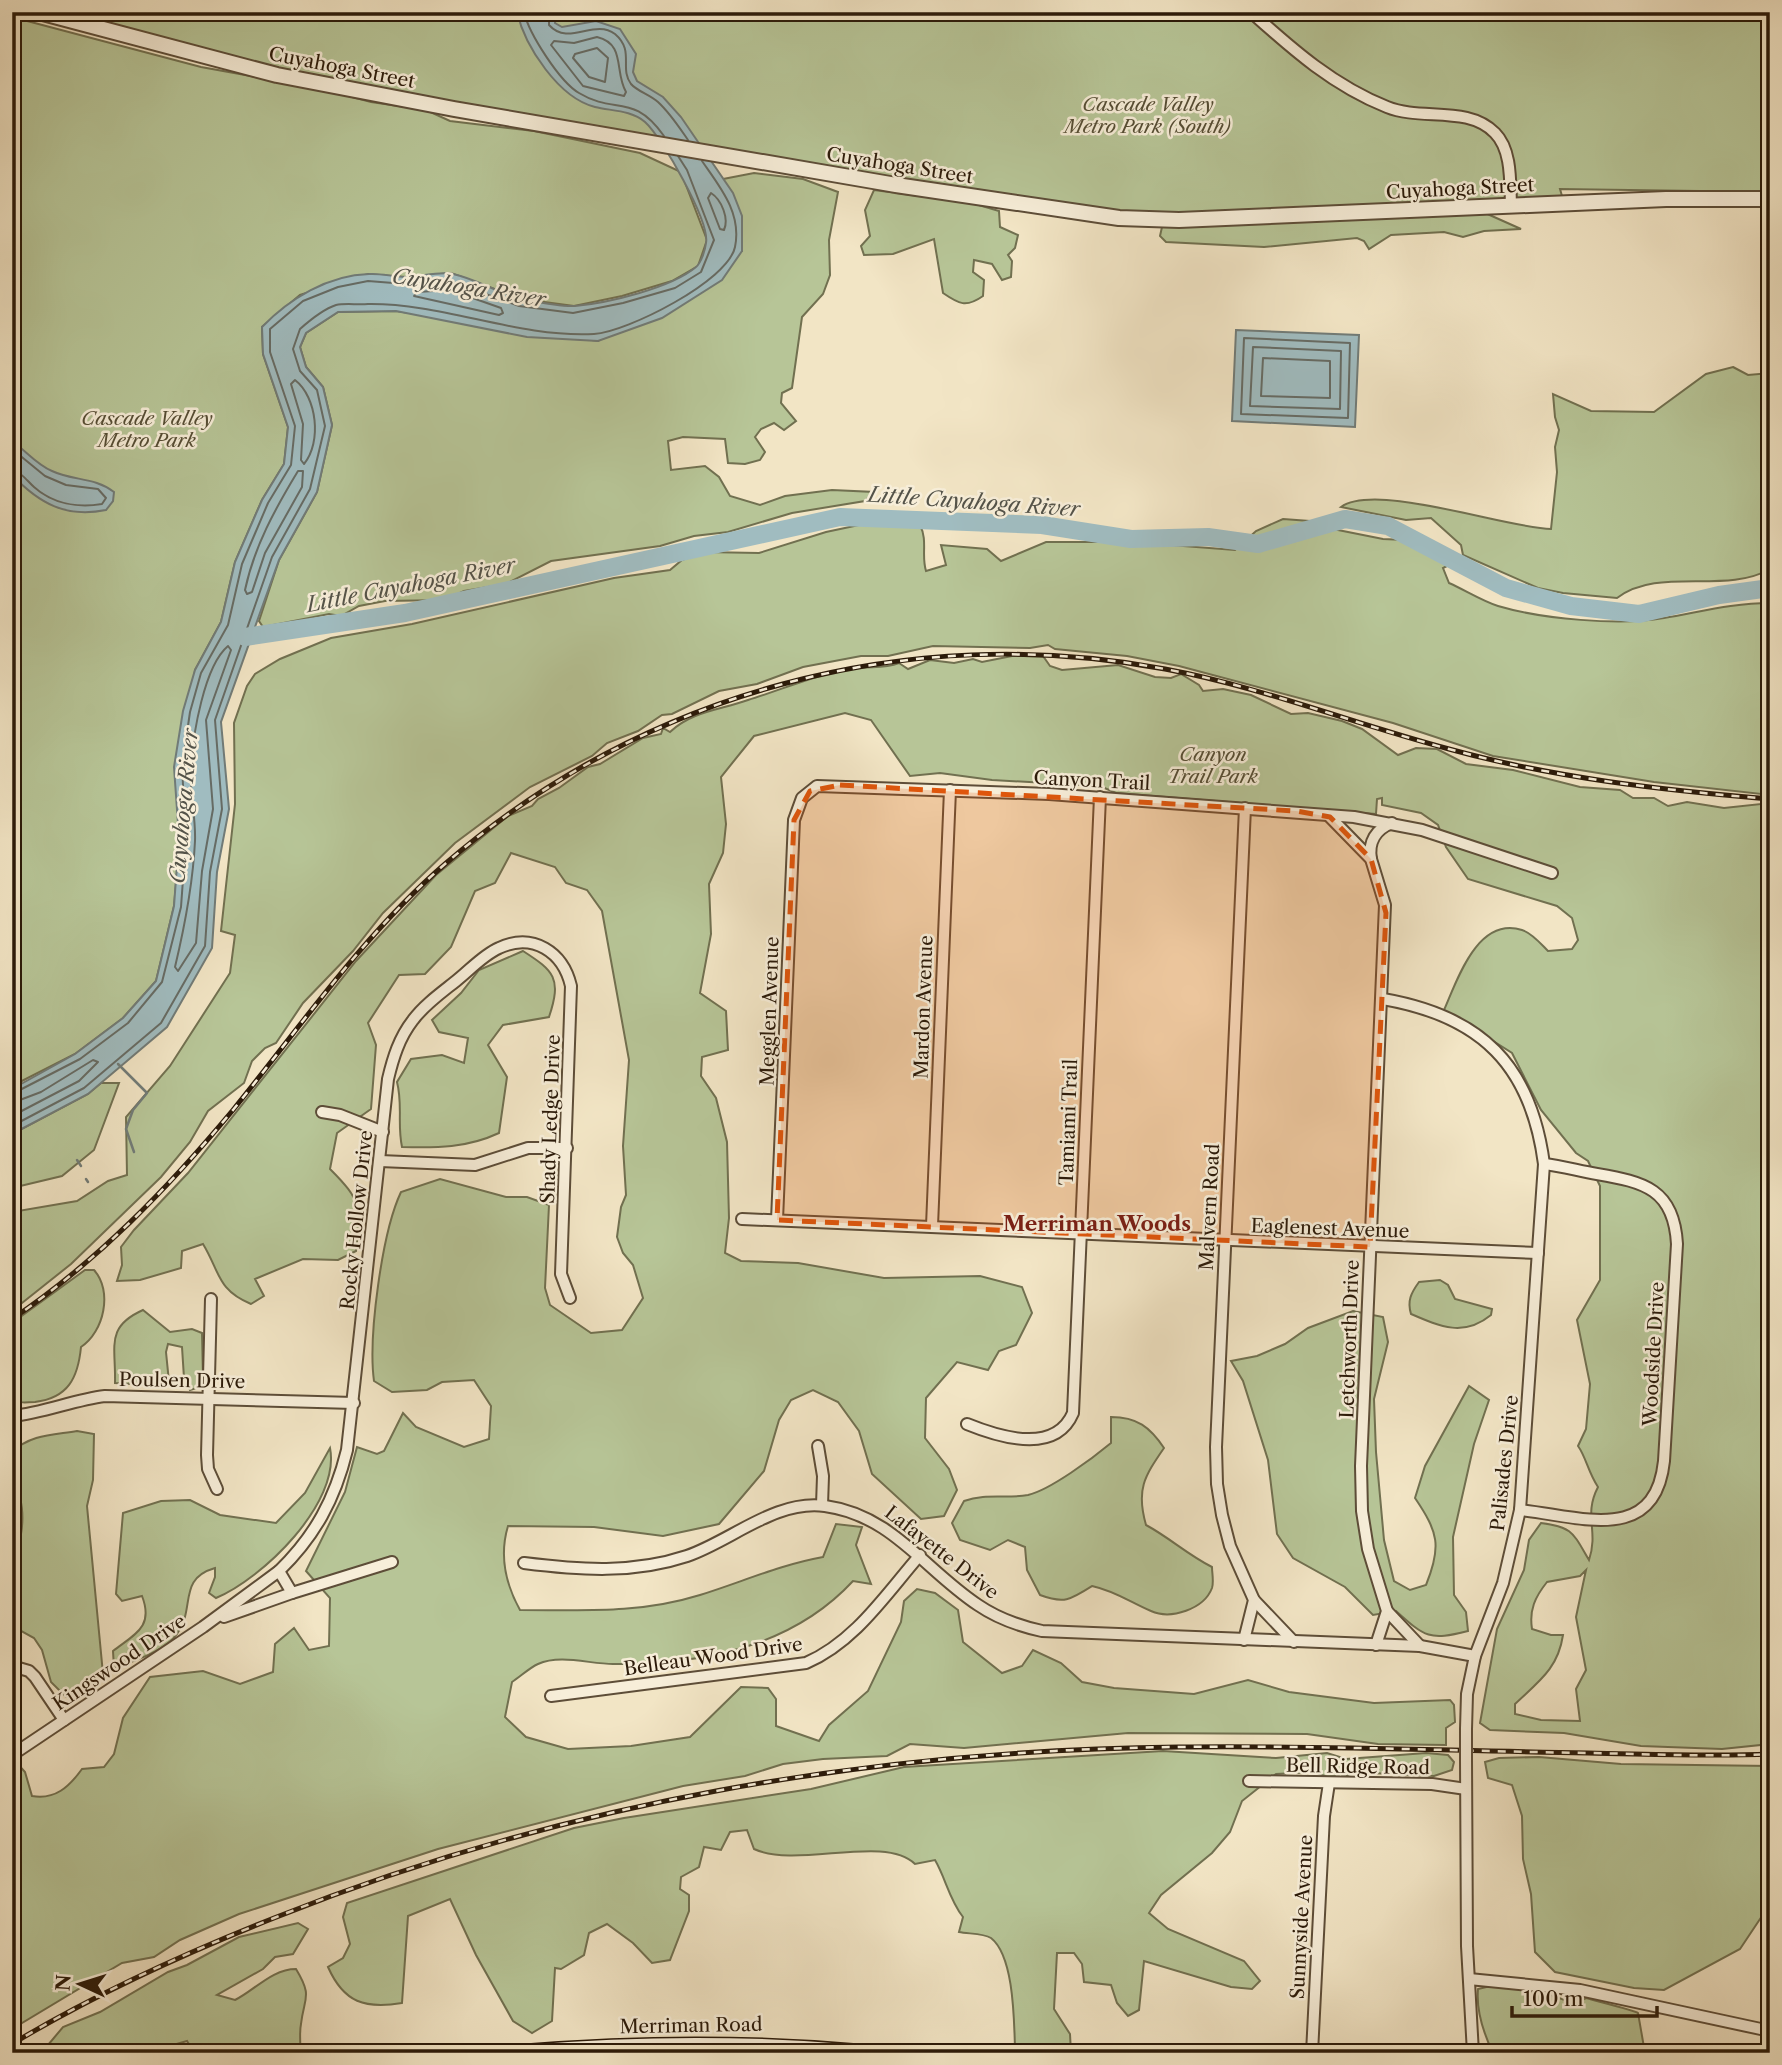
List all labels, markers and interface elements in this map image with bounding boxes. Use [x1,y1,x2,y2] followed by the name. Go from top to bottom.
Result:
[267,42,417,93] street label: Cuyahoga Street
[1062,93,1232,138] park label: Cascade Valley Metro Park (South)
[825,143,975,189] street label: Cuyahoga Street
[1385,173,1535,204] street label: Cuyahoga Street
[390,263,549,312] water label: Cuyahoga River
[81,407,213,452] park label: Cascade Valley Metro Park
[865,481,1082,521] water label: Little Cuyahoga River
[302,552,519,617] water label: Little Cuyahoga River
[164,726,203,884] water label: Cuyahoga River
[1168,743,1258,788] park label: Canyon Trail Park
[1033,766,1151,795] street label: Canyon Trail
[909,935,938,1079] street label: Mardon Avenue
[755,936,784,1086] street label: Megglen Avenue
[536,1034,565,1204] street label: Shady Ledge Drive
[1055,1058,1082,1186] street label: Tamiami Trail
[336,1129,377,1311] street label: Rocky Hollow Drive
[1195,1143,1224,1271] street label: Malvern Road
[1003,1211,1191,1236] district label: Merriman Woods
[1250,1214,1410,1243] street label: Eaglenest Avenue
[1335,1259,1364,1419] street label: Letchworth Drive
[1638,1281,1669,1428] street label: Woodside Drive
[119,1368,245,1393] street label: Poulsen Drive
[1486,1394,1523,1532] street label: Palisades Drive
[880,1501,1003,1604] street label: Lafayette Drive
[49,1609,190,1715] street label: Kingswood Drive
[622,1633,804,1680] street label: Belleau Wood Drive
[1286,1754,1431,1779] street label: Bell Ridge Road
[1286,1834,1317,2000] street label: Sunnyside Avenue
[46,1950,116,2020] north arrow
[51,1974,76,1992] text: N
[1512,1974,1658,2018] scale bar
[1523,1986,1584,2011] text: 100 m
[619,2013,763,2038] street label: Merriman Road

